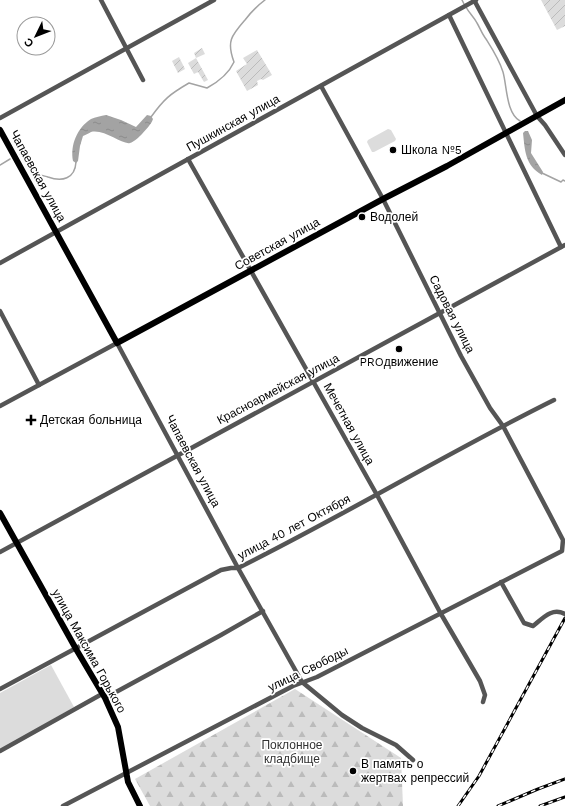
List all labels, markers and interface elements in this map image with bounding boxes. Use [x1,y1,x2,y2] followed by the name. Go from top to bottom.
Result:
[16,16,56,56] north arrow
[22,35,37,50] text: С
[184,91,282,154] street label: Пушкинская улица
[7,128,69,225] street label: Чапаевская улица
[401,143,462,157] place label: Школа №5
[388,145,398,155] marker: Школа №5
[370,210,418,224] place label: Водолей
[357,212,367,222] marker: Водолей
[232,215,322,273] street label: Советская улица
[426,273,478,356] street label: Садовая улица
[394,344,404,354] marker: PROдвижение
[215,351,342,427] street label: Красноармейская улица
[360,355,439,369] place label: PROдвижение
[321,381,377,468] street label: Мечетная улица
[163,412,223,510] street label: Чапаевская улица
[40,413,142,427] place label: Детская больница
[25,414,37,426] marker: Детская больница
[235,491,353,563] street label: улица 40 лет Октября
[49,587,129,716] street label: улица Максима Горького
[266,644,350,694] street label: улица Свободы
[261,738,323,766] park label: Поклонное кладбище
[361,757,469,785] place label: В память о жертвах репрессий
[348,766,358,776] marker: В память о жертвах репрессий

